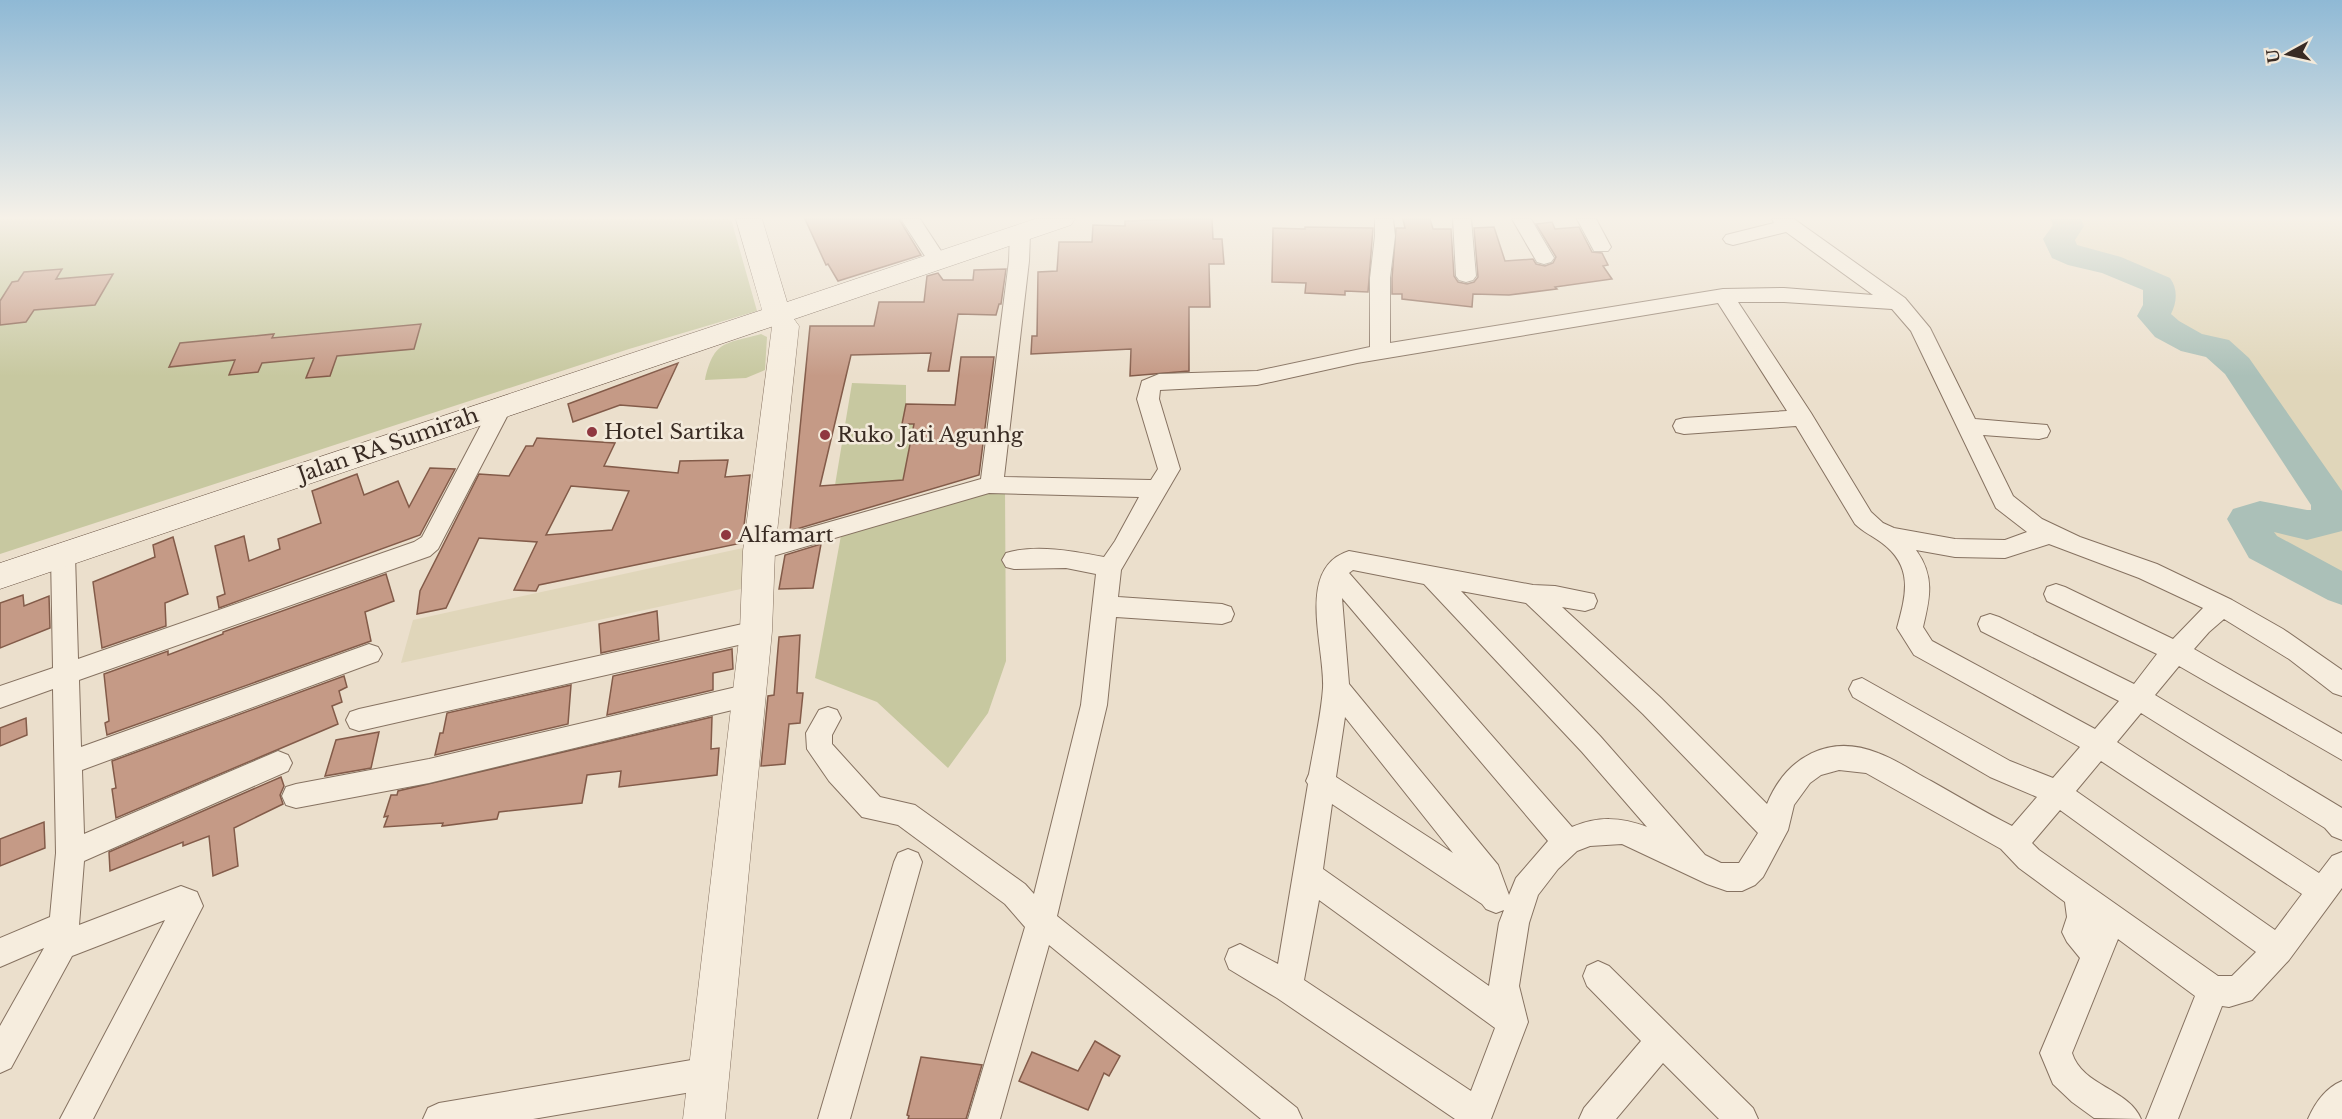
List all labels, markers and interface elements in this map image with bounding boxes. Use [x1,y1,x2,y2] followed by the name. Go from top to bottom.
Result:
[2258,24,2318,84] north arrow
[2262,48,2284,64] text: U
[291,402,482,489] street label: Jalan RA Sumirah
[604,419,745,445] place label: Hotel Sartika
[837,422,1024,448] place label: Ruko Jati Agunhg
[585,425,599,439] marker: Hotel Sartika
[818,428,832,442] marker: Ruko Jati Agunhg
[737,522,834,548] place label: Alfamart
[719,528,733,542] marker: Alfamart

